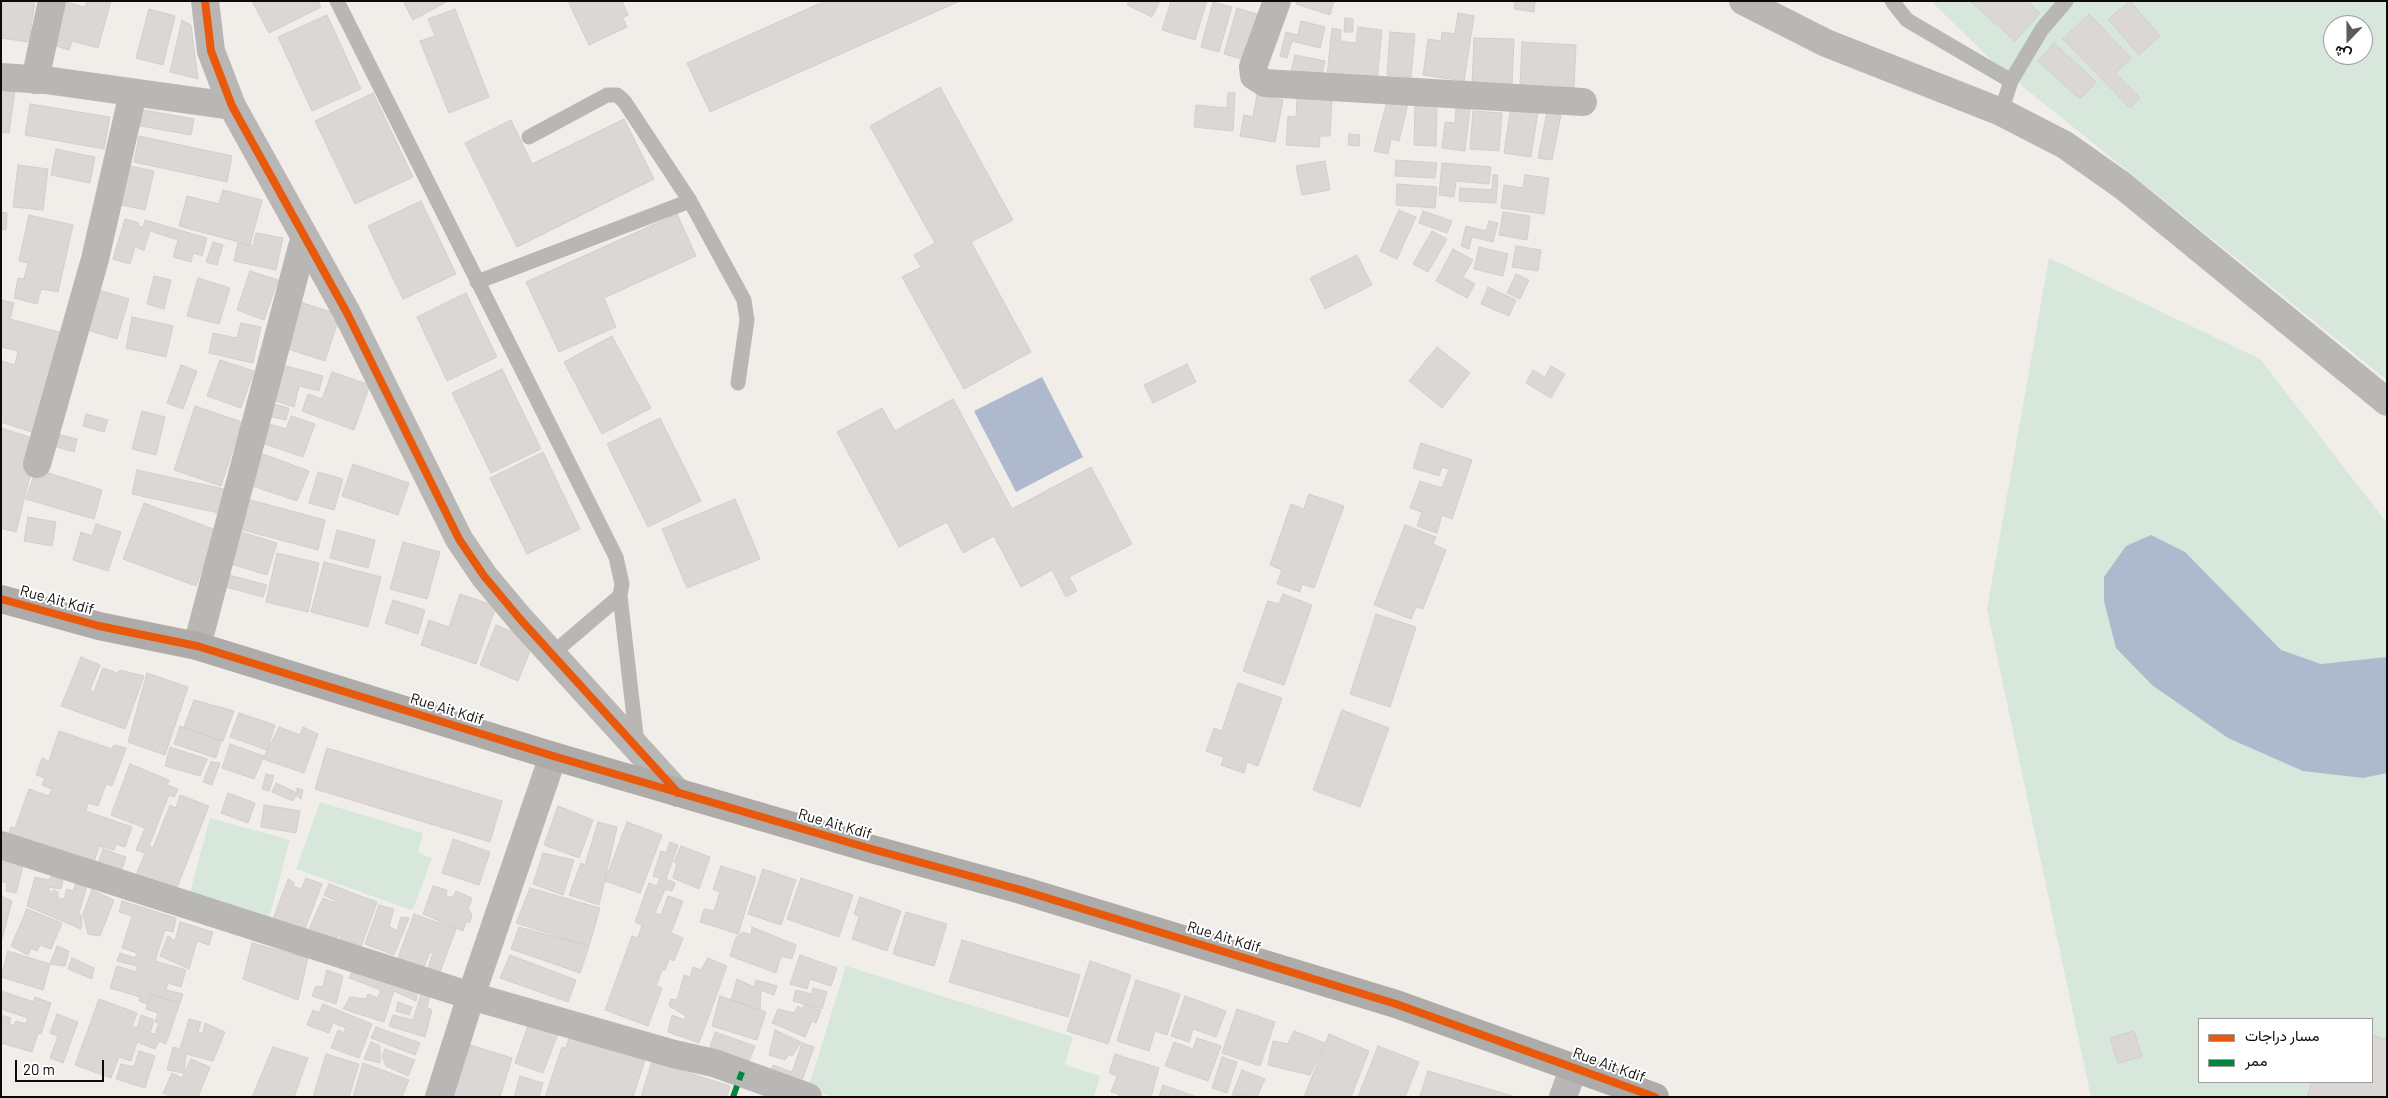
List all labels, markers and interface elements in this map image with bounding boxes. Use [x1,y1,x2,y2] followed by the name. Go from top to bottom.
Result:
[2323,15,2373,65] north arrow
[2332,42,2354,64] text: ش
[18,581,96,619] street label: Rue Ait Kdif
[408,689,486,729] street label: Rue Ait Kdif
[796,805,874,843] street label: Rue Ait Kdif
[1185,917,1263,957] street label: Rue Ait Kdif
[2198,1018,2373,1083] legend
[2245,1026,2320,1044] text: مسار دراجات
[1570,1044,1648,1086] street label: Rue Ait Kdif
[18,1050,106,1082] scale bar
[2245,1051,2267,1069] text: ممر
[23,1060,55,1078] text: 20 m

